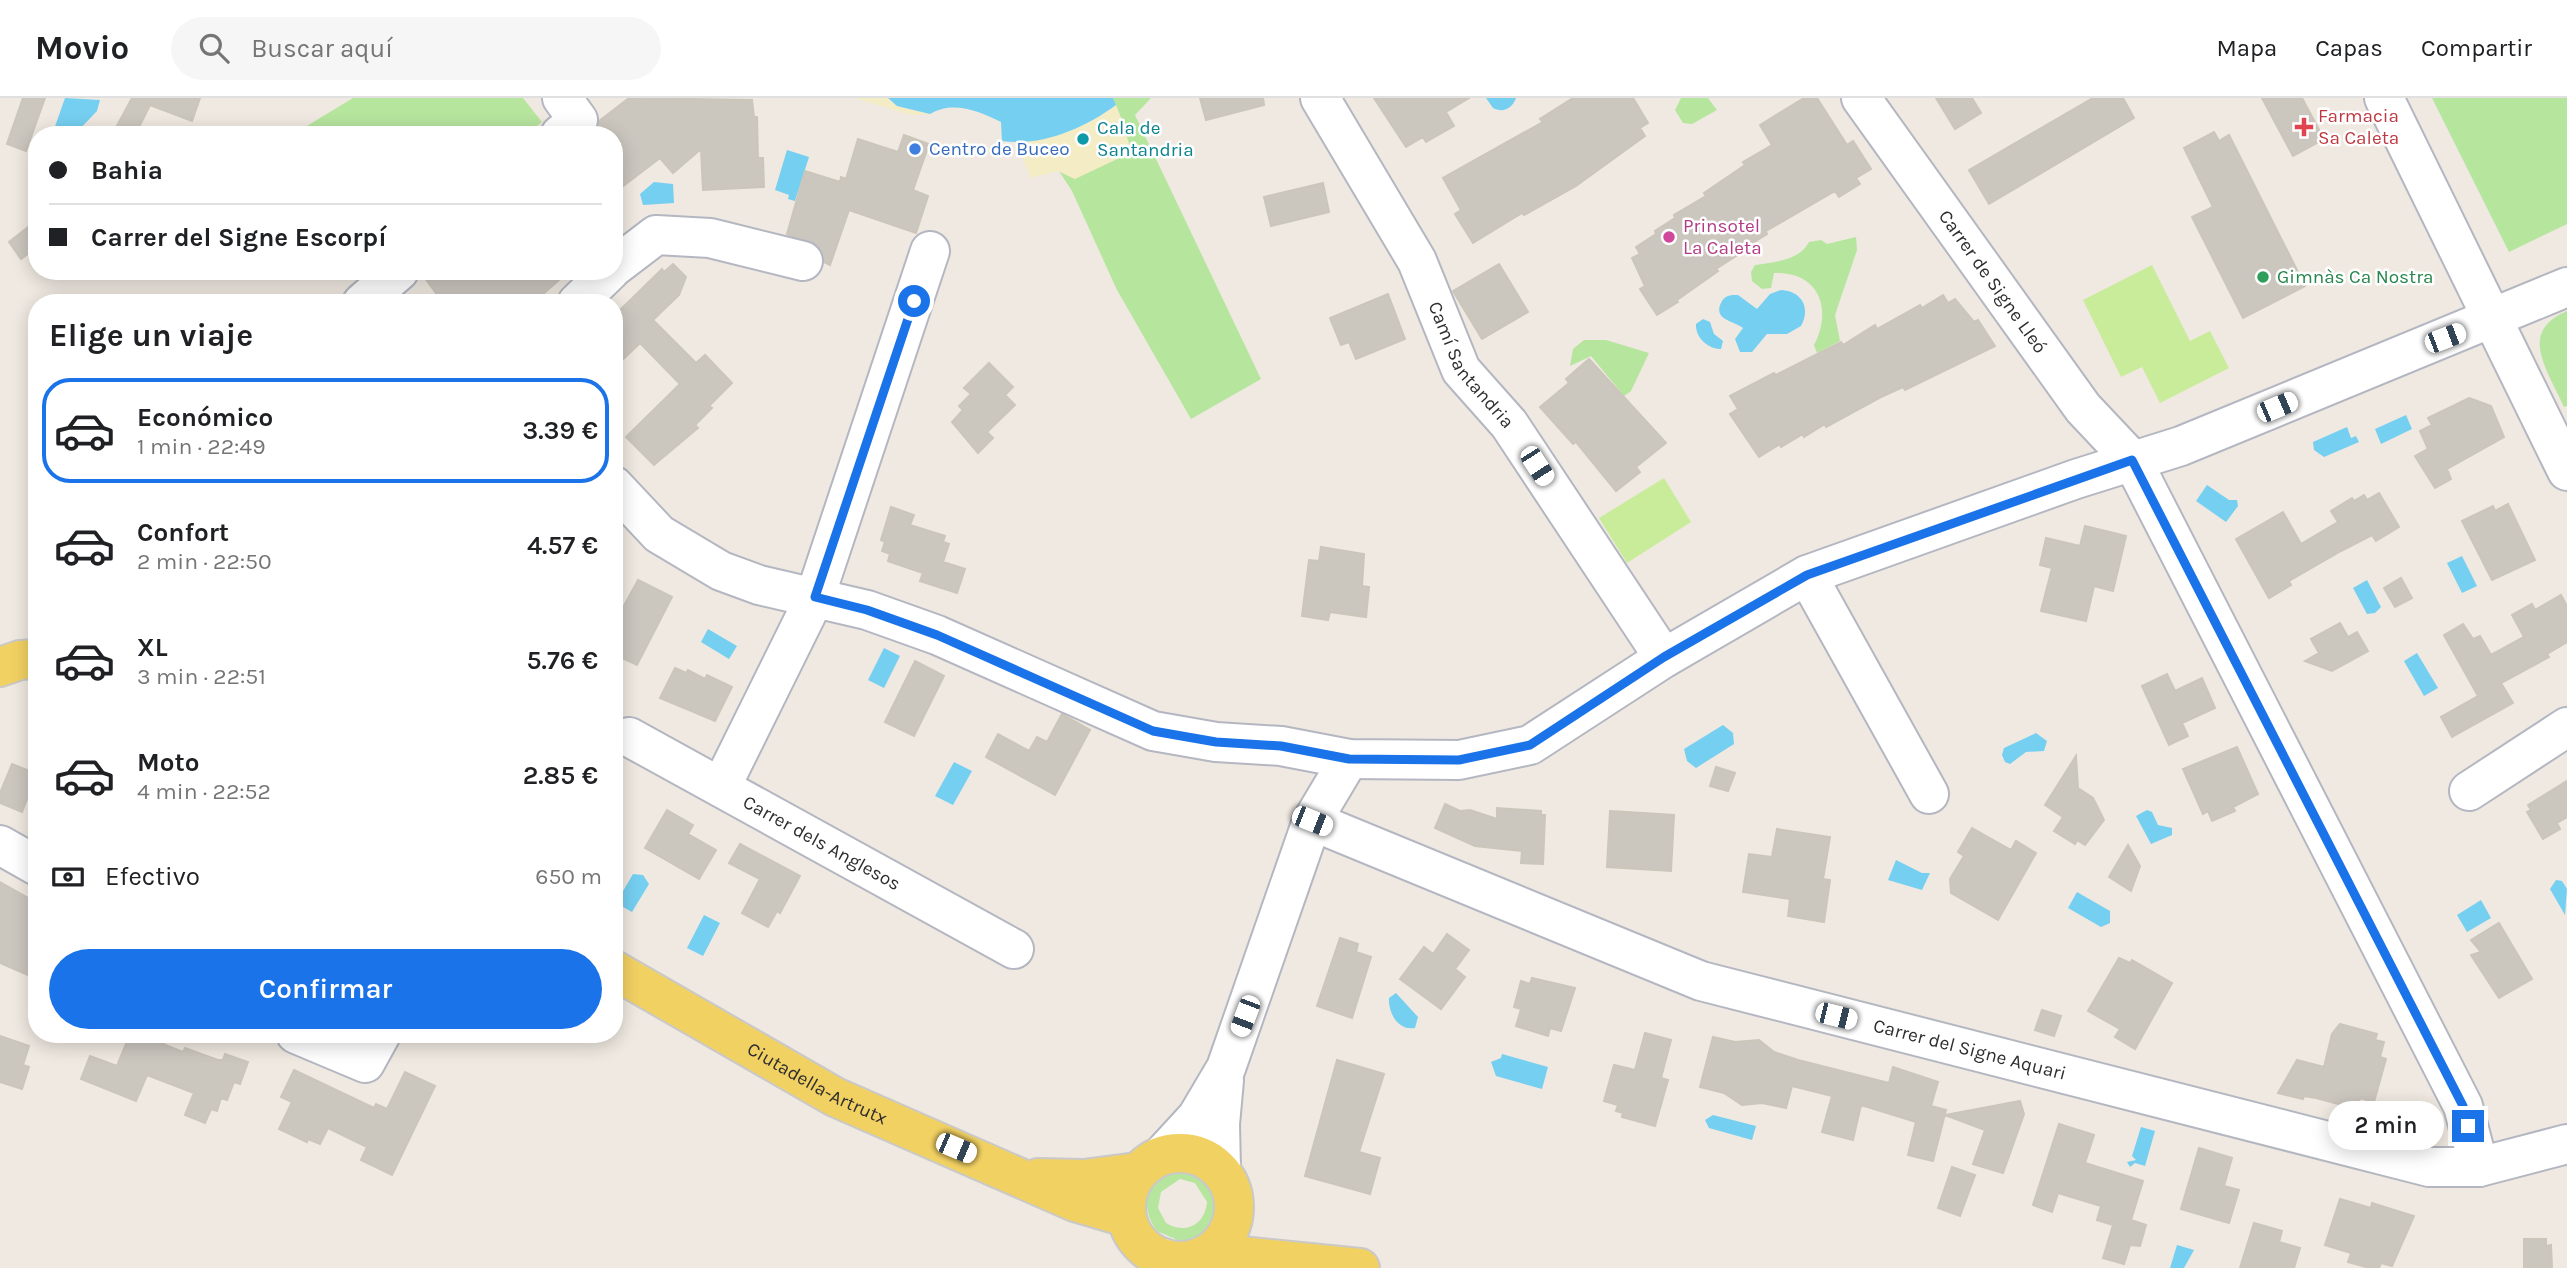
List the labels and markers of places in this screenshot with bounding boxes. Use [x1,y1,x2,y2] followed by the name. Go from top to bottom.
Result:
[2318,105,2399,149] place label: Farmacia Sa Caleta
[1097,117,1194,161] place label: Cala de Santandria
[2296,119,2312,135] marker: Farmacia Sa Caleta
[1075,131,1091,147] marker: Cala de Santandria
[929,138,1070,160] place label: Centro de Buceo
[907,141,923,157] marker: Centro de Buceo
[1683,215,1762,259] place label: Prinsotel La Caleta
[1661,229,1677,245] marker: Prinsotel La Caleta
[2277,266,2434,288] place label: Gimnàs Ca Nostra
[2255,269,2271,285] marker: Gimnàs Ca Nostra

